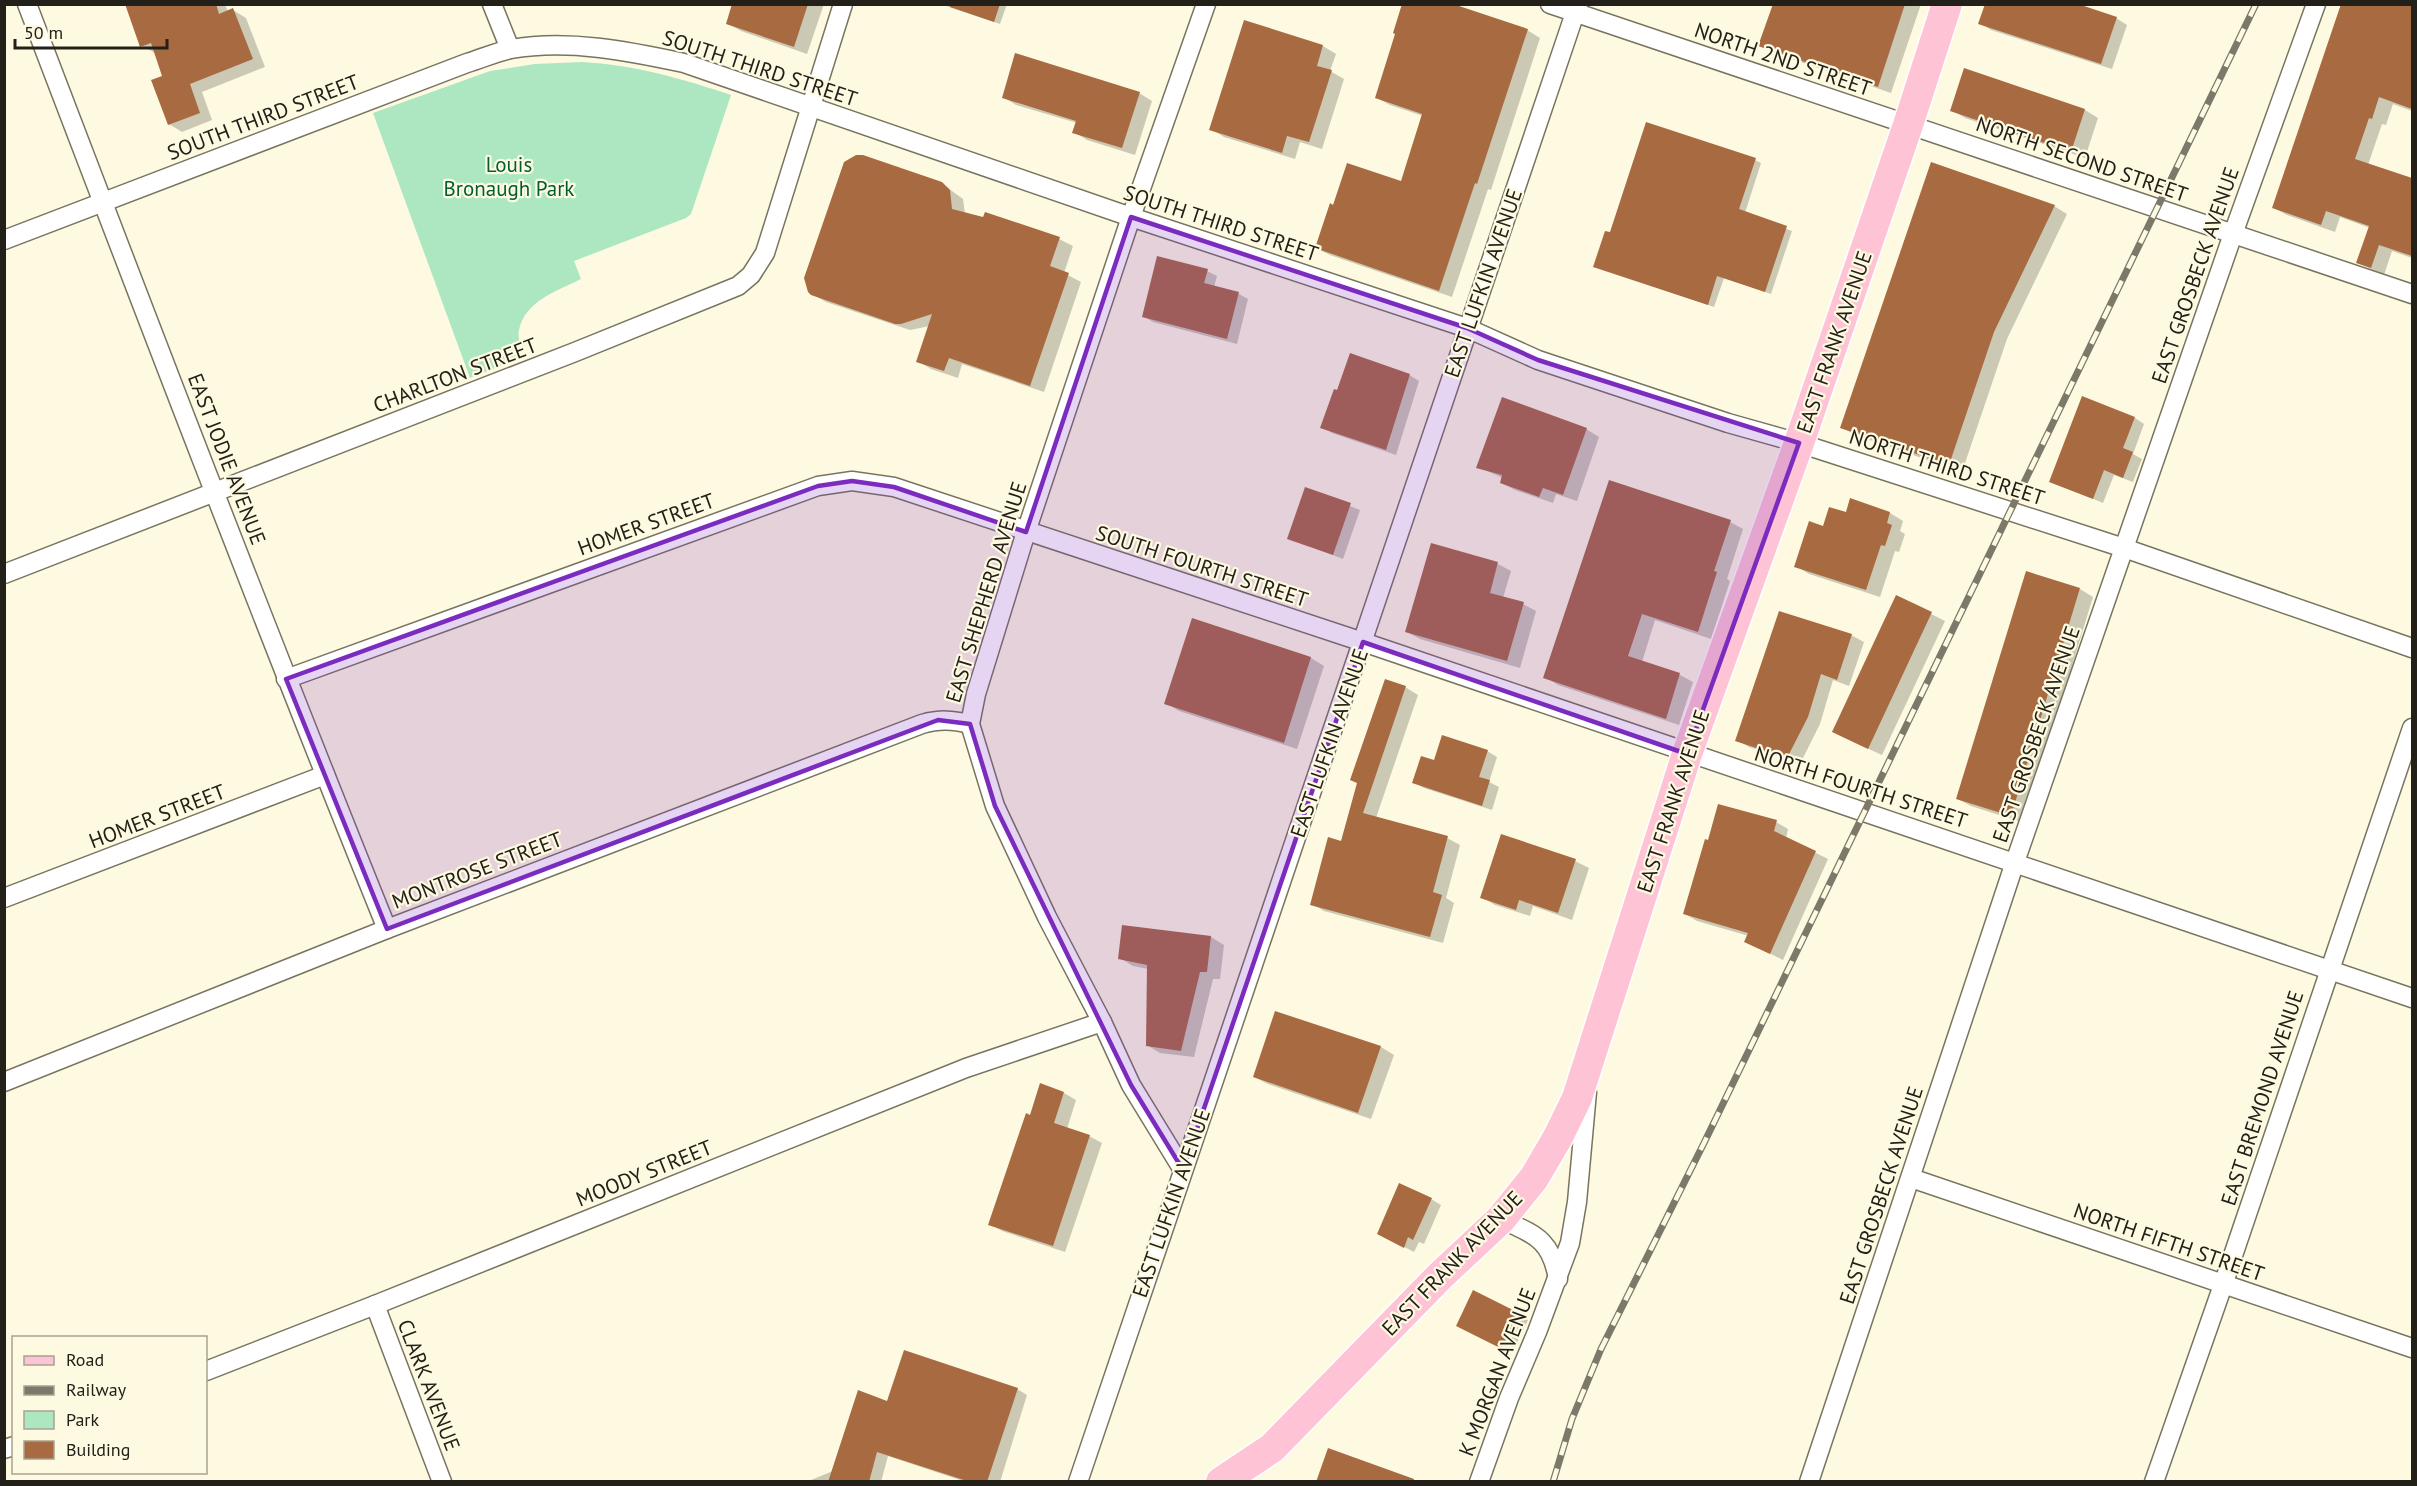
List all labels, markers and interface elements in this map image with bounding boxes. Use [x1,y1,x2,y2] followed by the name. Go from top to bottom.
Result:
[15,12,166,50] scale bar
[1691,16,1875,102] street label: NORTH 2ND STREET
[24,21,63,44] text: 50 m
[659,24,861,112] street label: SOUTH THIRD STREET
[163,68,363,166] street label: SOUTH THIRD STREET
[1973,110,2192,208] street label: NORTH SECOND STREET
[444,151,574,202] park label: Louis Bronaugh Park
[2145,163,2245,387] street label: EAST GROSBECK AVENUE
[1120,179,1322,267] street label: SOUTH THIRD STREET
[1438,185,1528,381] street label: EAST LUFKIN AVENUE
[1790,247,1878,437] street label: EAST FRANK AVENUE
[369,331,541,419] street label: CHARLTON STREET
[182,370,272,548] street label: EAST JODIE AVENUE
[1846,423,2048,511] street label: NORTH THIRD STREET
[940,478,1032,706] street label: EAST SHEPHERD AVENUE
[574,487,719,561] street label: HOMER STREET
[1092,519,1312,613] street label: SOUTH FOURTH STREET
[1986,622,2086,846] street label: EAST GROSBECK AVENUE
[1284,645,1374,841] street label: EAST LUFKIN AVENUE
[1631,706,1715,896] street label: EAST FRANK AVENUE
[1751,740,1971,834] street label: NORTH FOURTH STREET
[85,777,229,854] street label: HOMER STREET
[388,825,566,915] street label: MONTROSE STREET
[2214,987,2310,1209] street label: EAST BREMOND AVENUE
[1833,1083,1929,1307] street label: EAST GROSBECK AVENUE
[1126,1105,1216,1301] street label: EAST LUFKIN AVENUE
[572,1133,716,1213] street label: MOODY STREET
[1376,1185,1528,1341] street label: EAST FRANK AVENUE
[2070,1197,2268,1287] street label: NORTH FIFTH STREET
[1452,1284,1542,1460] street label: K MORGAN AVENUE
[392,1316,466,1454] street label: CLARK AVENUE
[12,1336,207,1474] legend
[66,1348,104,1371] text: Road
[66,1378,127,1401] text: Railway
[66,1408,99,1431] text: Park
[66,1438,130,1461] text: Building

